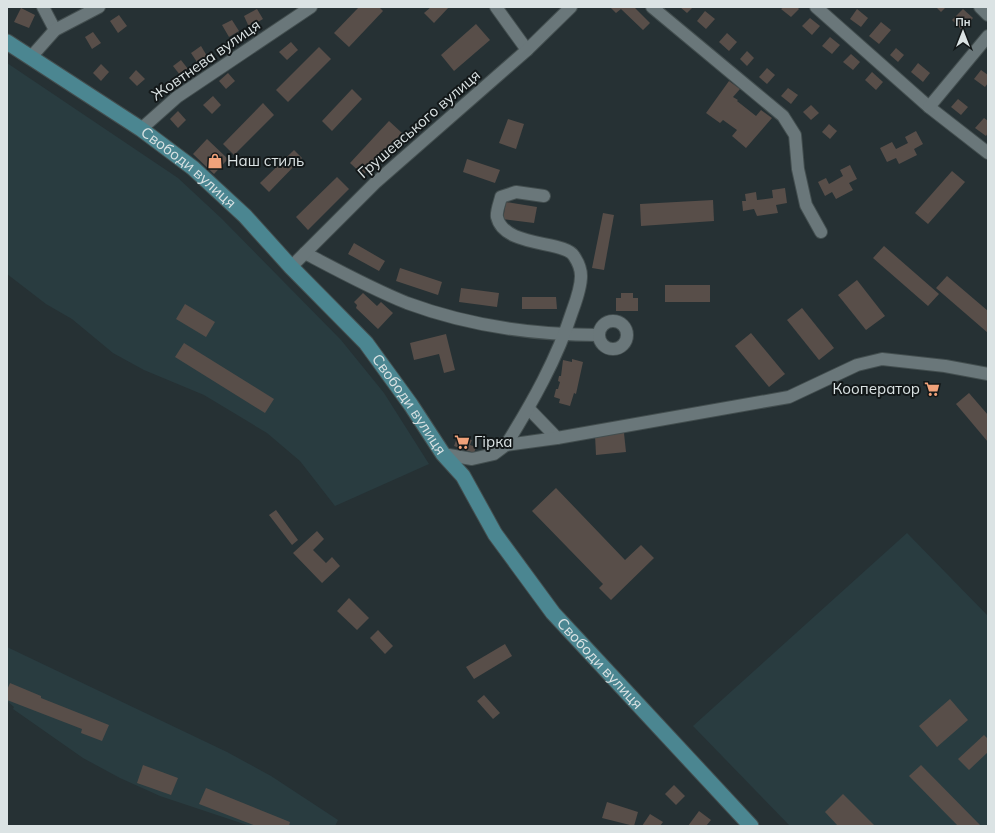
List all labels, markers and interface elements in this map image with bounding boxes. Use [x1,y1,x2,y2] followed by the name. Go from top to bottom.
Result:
[943,12,983,52] north arrow
[148,15,264,104] street label: Жовтнева вулиця
[955,15,971,29] text: Пн
[353,65,484,182] street label: Грушевського вулиця
[137,122,240,212] street label: Свободи вулиця
[227,151,304,170] place label: Наш стиль
[206,152,224,170] shop icon: Наш стиль
[368,350,451,458] street label: Свободи вулиця
[833,379,920,398] place label: Кооператор
[923,380,941,398] supermarket icon: Кооператор
[474,432,512,451] place label: Гірка
[453,433,471,451] supermarket icon: Гірка
[553,613,647,713] street label: Свободи вулиця

